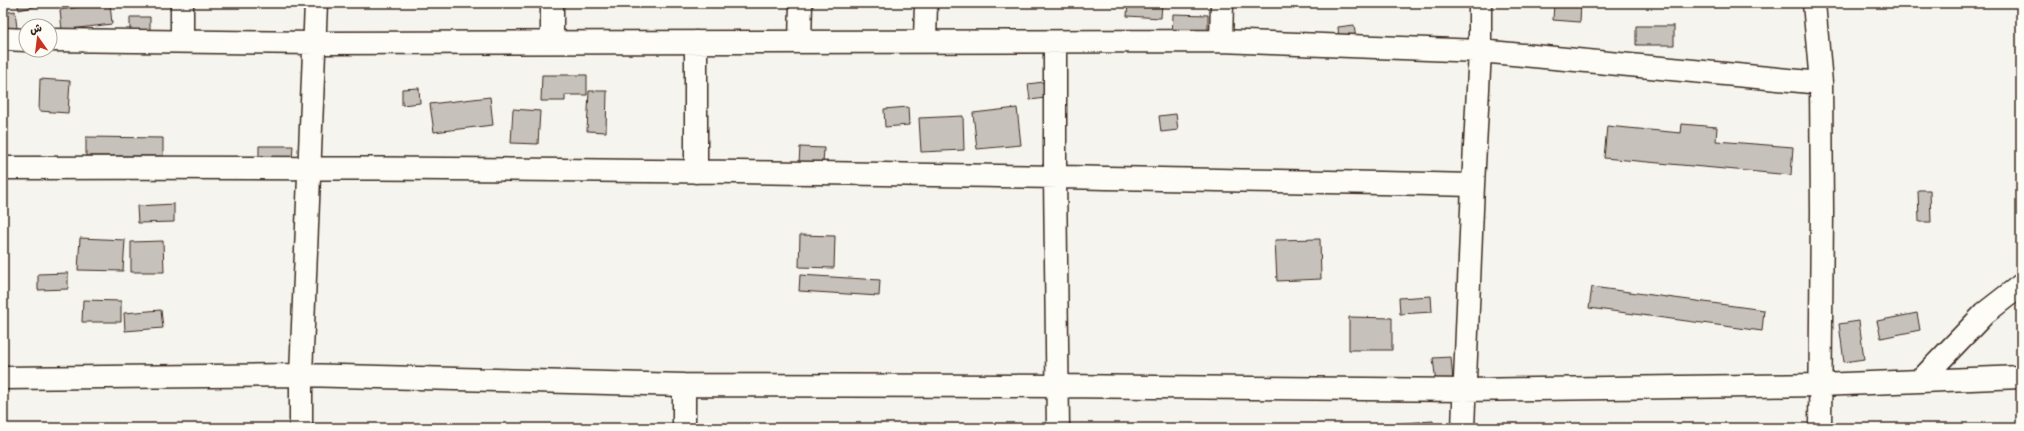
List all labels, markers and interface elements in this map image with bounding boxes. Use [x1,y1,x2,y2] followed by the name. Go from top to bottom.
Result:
[18,18,58,58] north arrow
[28,20,43,38] text: ش

